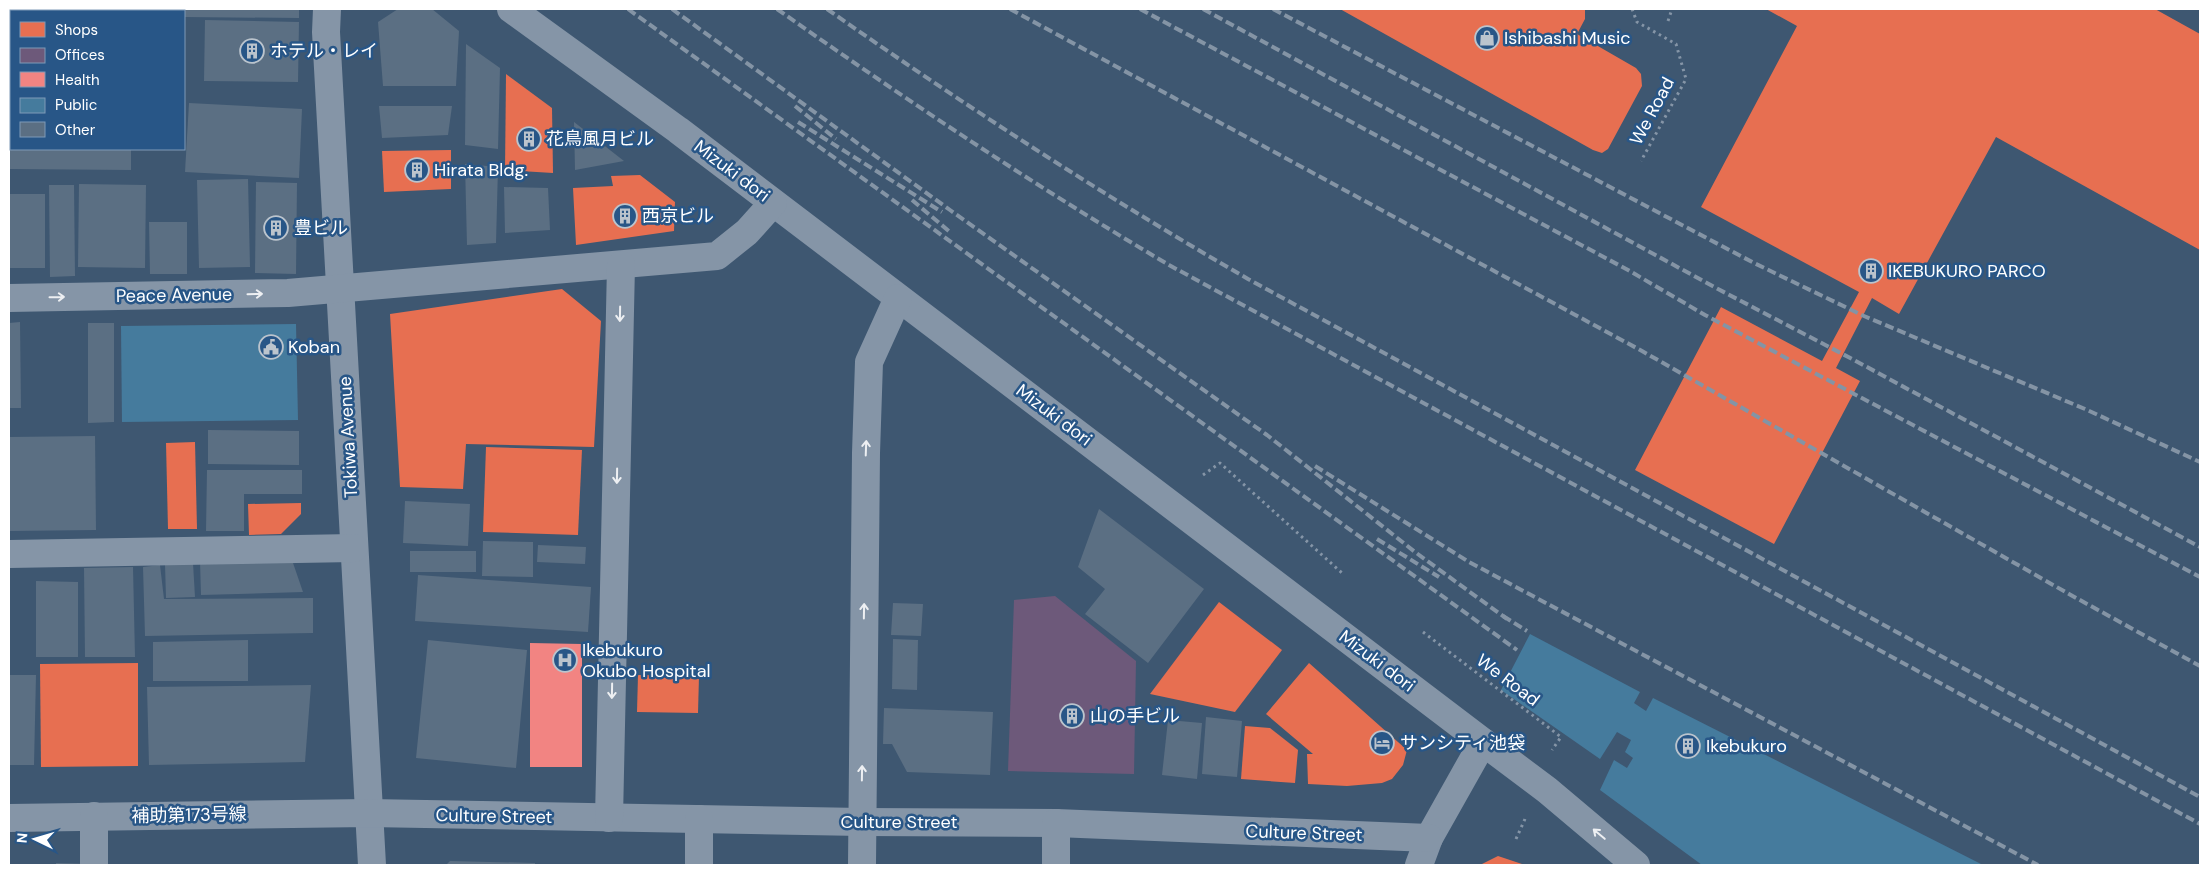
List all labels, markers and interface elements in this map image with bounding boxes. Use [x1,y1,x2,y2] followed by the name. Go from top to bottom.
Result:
[10,10,185,150] legend
[55,20,98,40] text: Shops
[1474,25,1500,51] shop icon: Ishibashi Music
[1504,26,1631,50] place label: Ishibashi Music
[239,38,265,64] building icon: ホテル・レイ
[270,39,378,63] place label: ホテル・レイ
[55,45,105,65] text: Offices
[55,70,100,90] text: Health
[1624,73,1680,149] street label: We Road
[55,95,97,115] text: Public
[55,120,96,140] text: Other
[516,126,542,152] building icon: 花鳥風月ビル
[546,127,654,151] place label: 花鳥風月ビル
[689,135,775,207] street label: Mizuki dori
[404,157,430,183] building icon: Hirata Bldg.
[434,158,528,182] place label: Hirata Bldg.
[612,203,638,229] building icon: 西京ビル
[642,204,714,228] place label: 西京ビル
[263,215,289,241] building icon: 豊ビル
[294,216,348,240] place label: 豊ビル
[1858,258,1884,284] building icon: IKEBUKURO PARCO
[1888,259,2046,283] place label: IKEBUKURO PARCO
[116,282,232,308] street label: Peace Avenue
[246,289,263,299] one-way arrow
[49,292,65,302] one-way arrow
[615,305,625,321] one-way arrow
[258,334,284,360] public building icon: Koban
[288,335,340,359] place label: Koban
[333,376,363,498] street label: Tokiwa Avenue
[1011,379,1097,451] street label: Mizuki dori
[862,440,871,456] one-way arrow
[612,468,622,484] one-way arrow
[859,603,869,619] one-way arrow
[1334,625,1420,697] street label: Mizuki dori
[582,638,710,683] place label: Ikebukuro Okubo Hospital
[552,647,578,673] hospital icon: Ikebukuro Okubo Hospital
[1471,648,1545,712] street label: We Road
[607,682,617,699] one-way arrow
[1059,703,1085,729] building icon: 山の手ビル
[1090,704,1180,728] place label: 山の手ビル
[1369,730,1395,756] hotel icon: サンシティ池袋
[1400,731,1525,755] place label: サンシティ池袋
[1675,733,1701,759] building icon: Ikebukuro
[1706,734,1787,758] place label: Ikebukuro
[858,765,867,781] one-way arrow
[131,802,247,828] street label: 補助第173号線
[435,803,553,829] street label: Culture Street
[841,810,957,834] street label: Culture Street
[10,814,60,864] north arrow
[1245,819,1363,847] street label: Culture Street
[1592,828,1605,840] one-way arrow
[13,832,31,844] text: N

